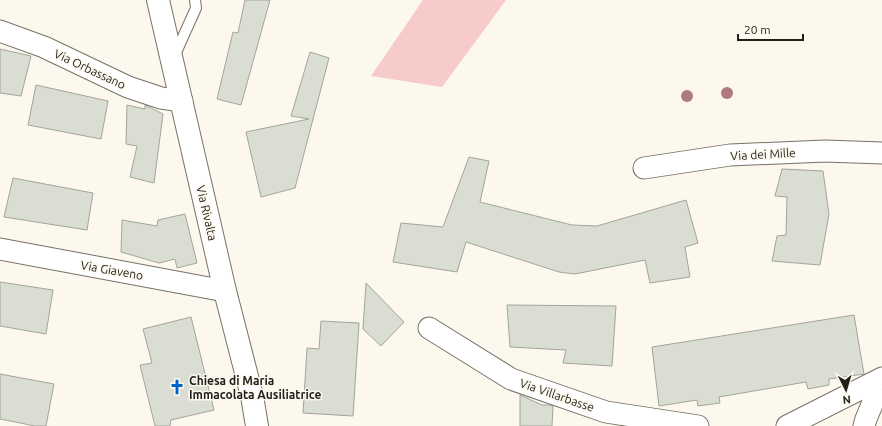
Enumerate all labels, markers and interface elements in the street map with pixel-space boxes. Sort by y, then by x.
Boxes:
scale bar [738,16,803,42]
text: 20 m [744,23,771,36]
street label: Via Orbassano [52,47,128,91]
street label: Via dei Mille [730,146,796,162]
street label: Via Rivalta [194,184,220,242]
street label: Via Giaveno [80,258,144,282]
north arrow [826,370,866,410]
place label: Chiesa di Maria Immacolata Ausiliatrice [189,374,321,401]
street label: Via Villarbasse [518,376,596,414]
church icon: Chiesa di Maria Immacolata Ausiliatrice [168,378,186,396]
text: N [842,394,851,406]

